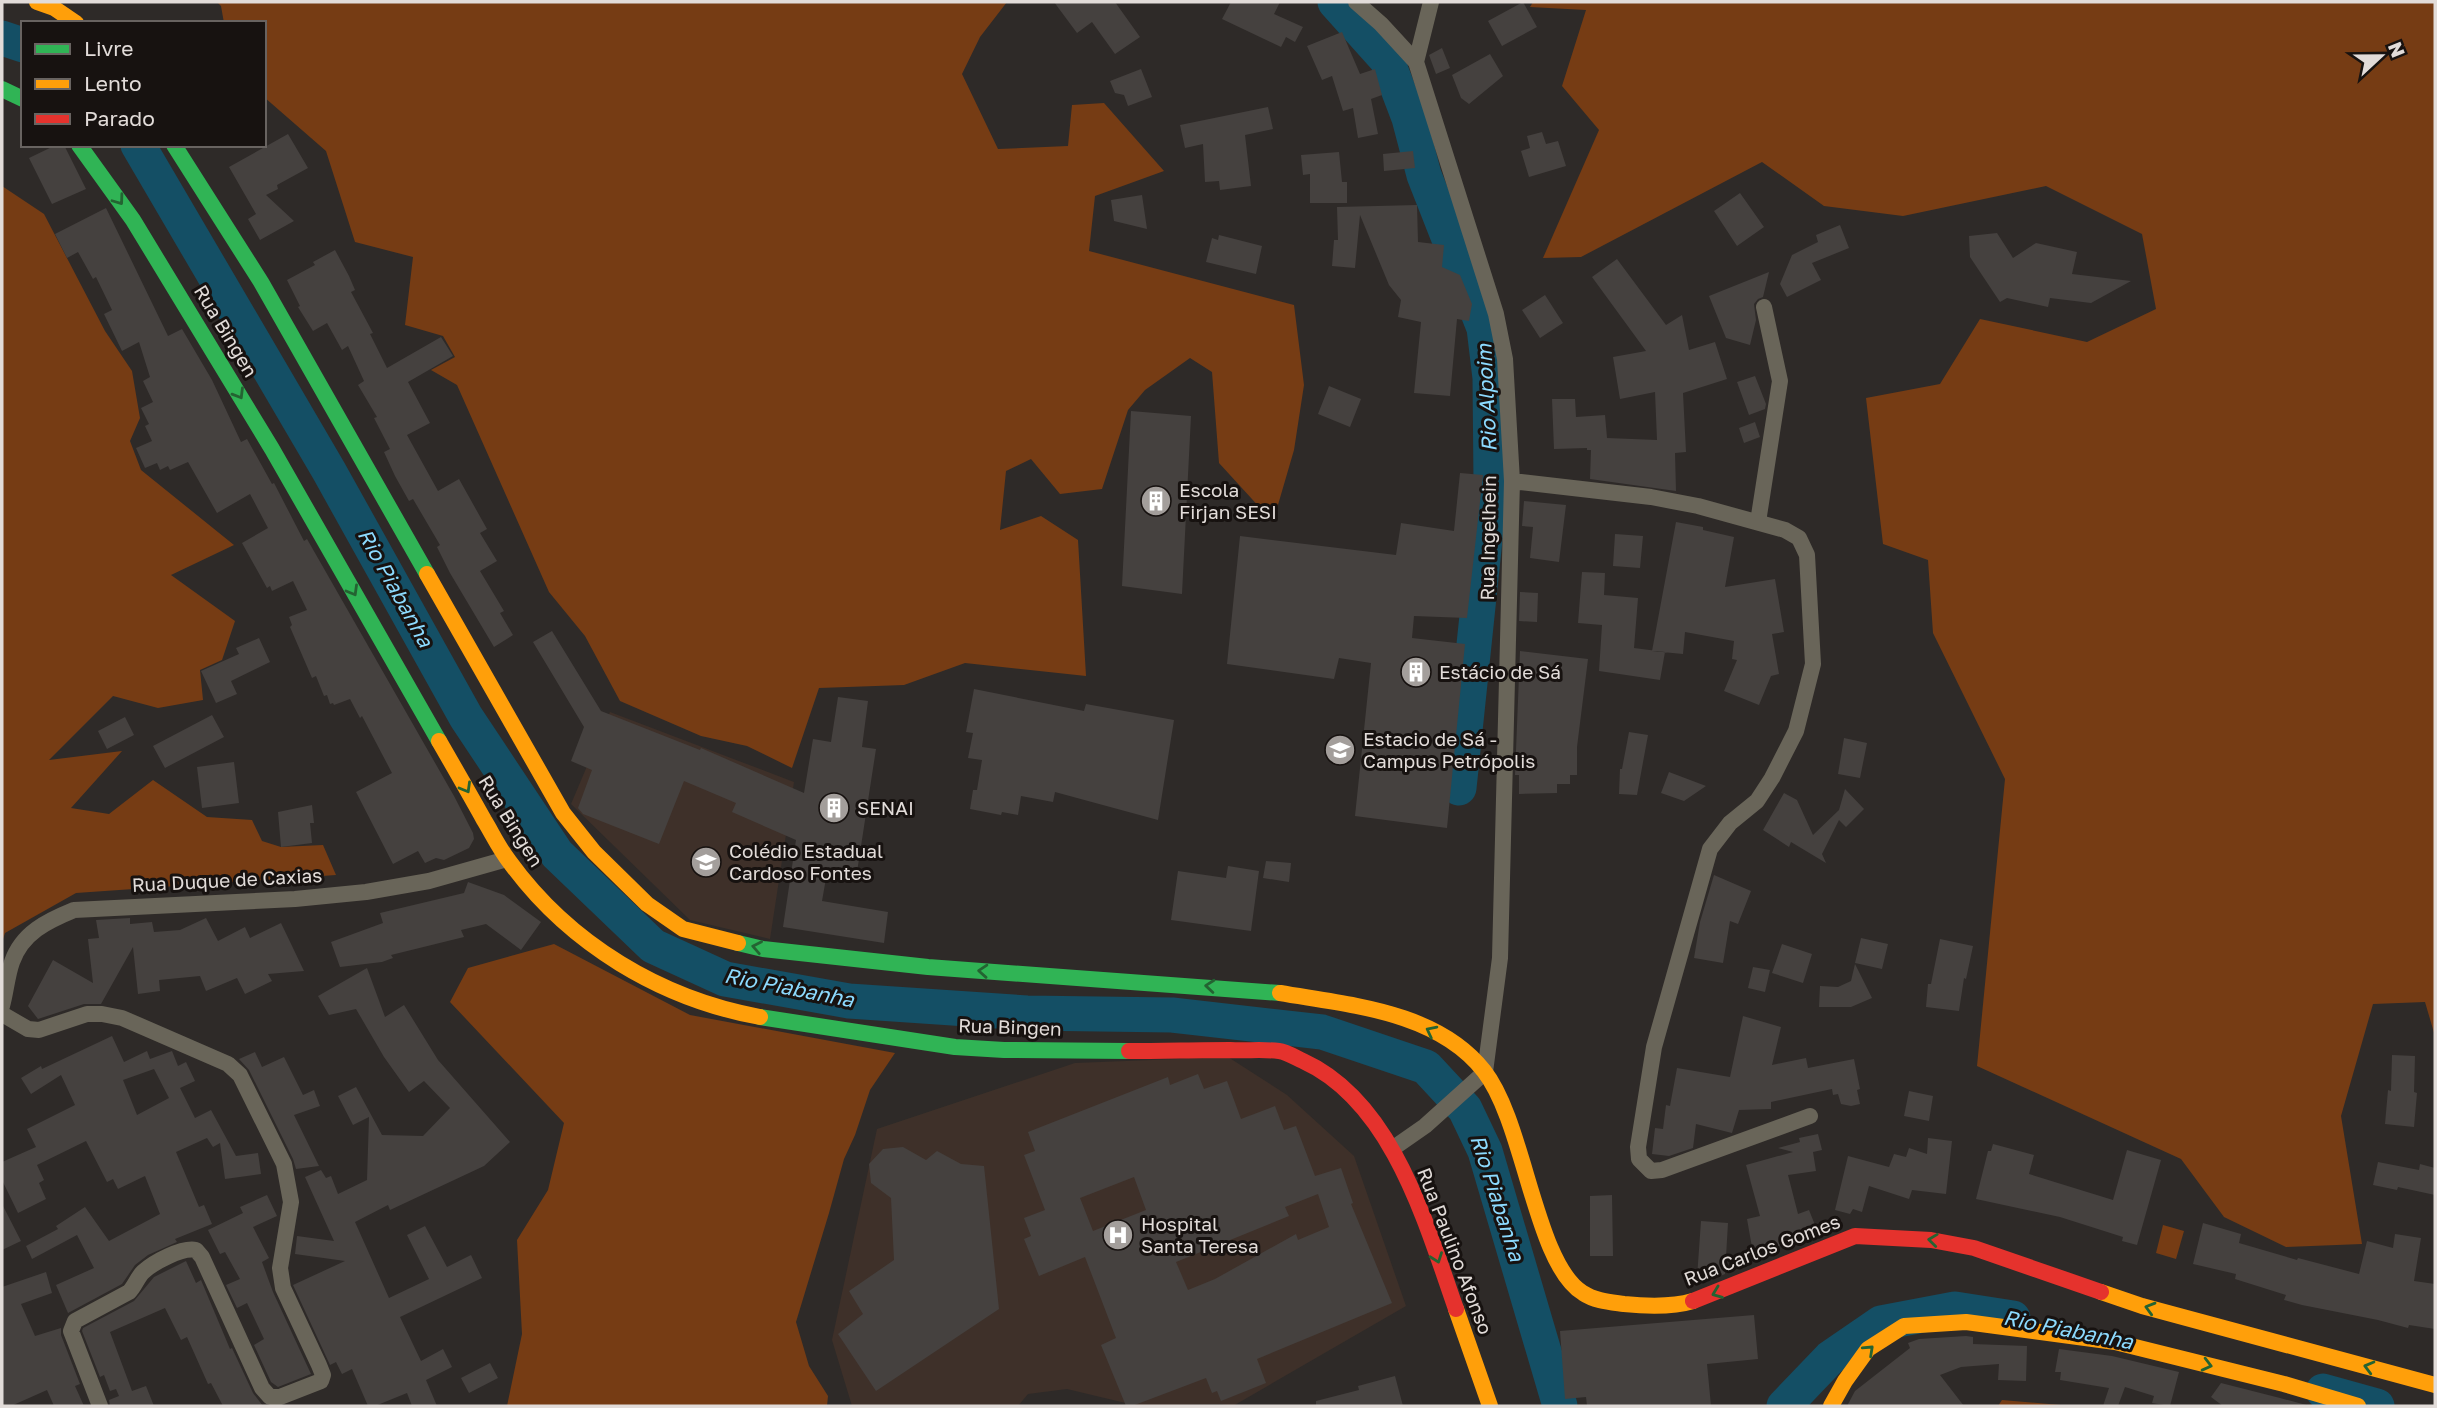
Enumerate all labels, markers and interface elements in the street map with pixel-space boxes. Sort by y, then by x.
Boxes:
legend [21,21,266,147]
north arrow [2346,21,2416,91]
text: Livre [84,35,134,61]
text: N [2384,38,2411,60]
text: Lento [84,70,142,96]
text: Parado [84,105,155,131]
one-way arrow [111,192,123,205]
street label: Rua Bingen [190,280,263,381]
water label: Rio Alpoim [1470,342,1502,453]
one-way arrow [231,386,244,399]
street label: Rua Ingelhein [1475,475,1500,601]
place label: Escola Firjan SESI [1179,478,1277,523]
building icon: Escola Firjan SESI [1139,484,1173,518]
water label: Rio Piabanha [353,524,440,652]
one-way arrow [345,583,358,596]
building icon: Estácio de Sá [1399,655,1433,689]
place label: Estácio de Sá [1439,660,1561,683]
place label: Estacio de Sá - Campus Petrópolis [1363,727,1535,772]
school or university icon: Estacio de Sá - Campus Petrópolis [1323,733,1357,767]
street label: Rua Bingen [474,771,549,871]
one-way arrow [457,781,470,794]
building icon: SENAI [817,791,851,825]
place label: SENAI [857,796,914,819]
place label: Colédio Estadual Cardoso Fontes [729,839,883,884]
school or university icon: Colédio Estadual Cardoso Fontes [689,845,723,879]
street label: Rua Duque de Caxias [131,863,323,896]
one-way arrow [751,940,762,955]
water label: Rio Piabanha [722,962,857,1013]
one-way arrow [977,964,988,979]
one-way arrow [1204,979,1215,994]
street label: Rua Bingen [958,1013,1062,1040]
one-way arrow [1426,1026,1438,1040]
water label: Rio Piabanha [1465,1131,1531,1265]
street label: Rua Paulino Afonso [1413,1164,1498,1337]
street label: Rua Carlos Gomes [1680,1209,1843,1290]
place label: Hospital Santa Teresa [1141,1212,1259,1257]
hospital icon: Hospital Santa Teresa [1101,1218,1135,1252]
one-way arrow [1927,1233,1939,1248]
one-way arrow [1429,1251,1443,1263]
one-way arrow [1712,1285,1724,1299]
one-way arrow [2144,1301,2156,1316]
water label: Rio Piabanha [2001,1304,2136,1355]
one-way arrow [1861,1346,1874,1359]
one-way arrow [2200,1357,2212,1371]
one-way arrow [2364,1361,2376,1375]

